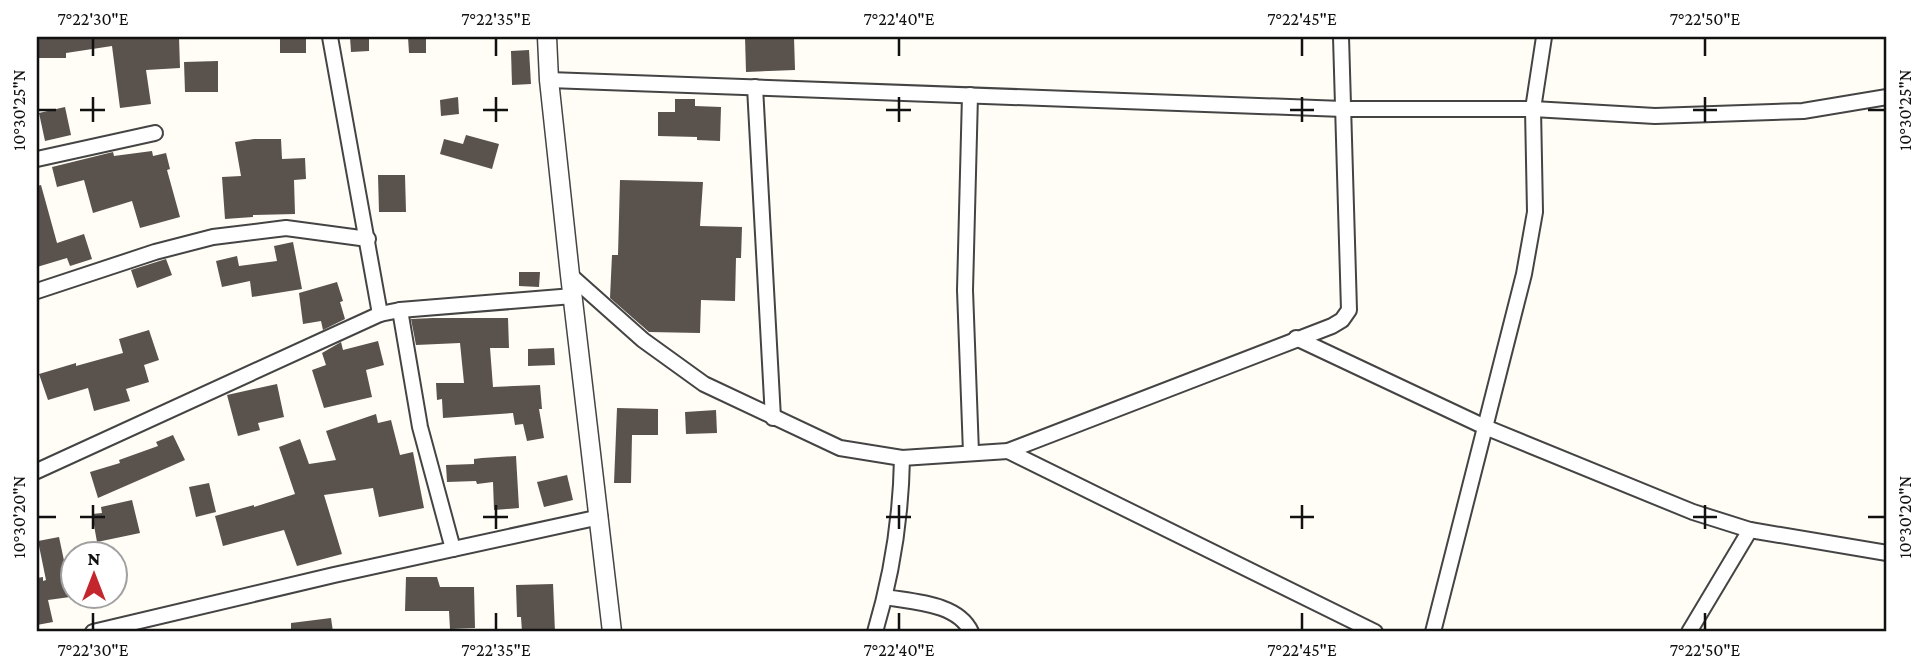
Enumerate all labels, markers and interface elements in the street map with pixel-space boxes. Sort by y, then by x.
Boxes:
text: 7°22'30"E [58,9,129,29]
text: 7°22'35"E [461,9,531,29]
text: 7°22'40"E [863,9,935,29]
text: 7°22'45"E [1267,9,1337,29]
text: 7°22'50"E [1670,9,1741,29]
text: 10°30'25"N [9,69,29,151]
text: 10°30'25"N [1895,69,1915,151]
text: 10°30'20"N [9,475,29,558]
text: 10°30'20"N [1895,475,1915,558]
north arrow [60,540,130,610]
text: N [88,548,101,569]
text: 7°22'30"E [58,640,129,660]
text: 7°22'35"E [461,640,531,660]
text: 7°22'40"E [863,640,935,660]
text: 7°22'45"E [1267,640,1337,660]
text: 7°22'50"E [1670,640,1741,660]

